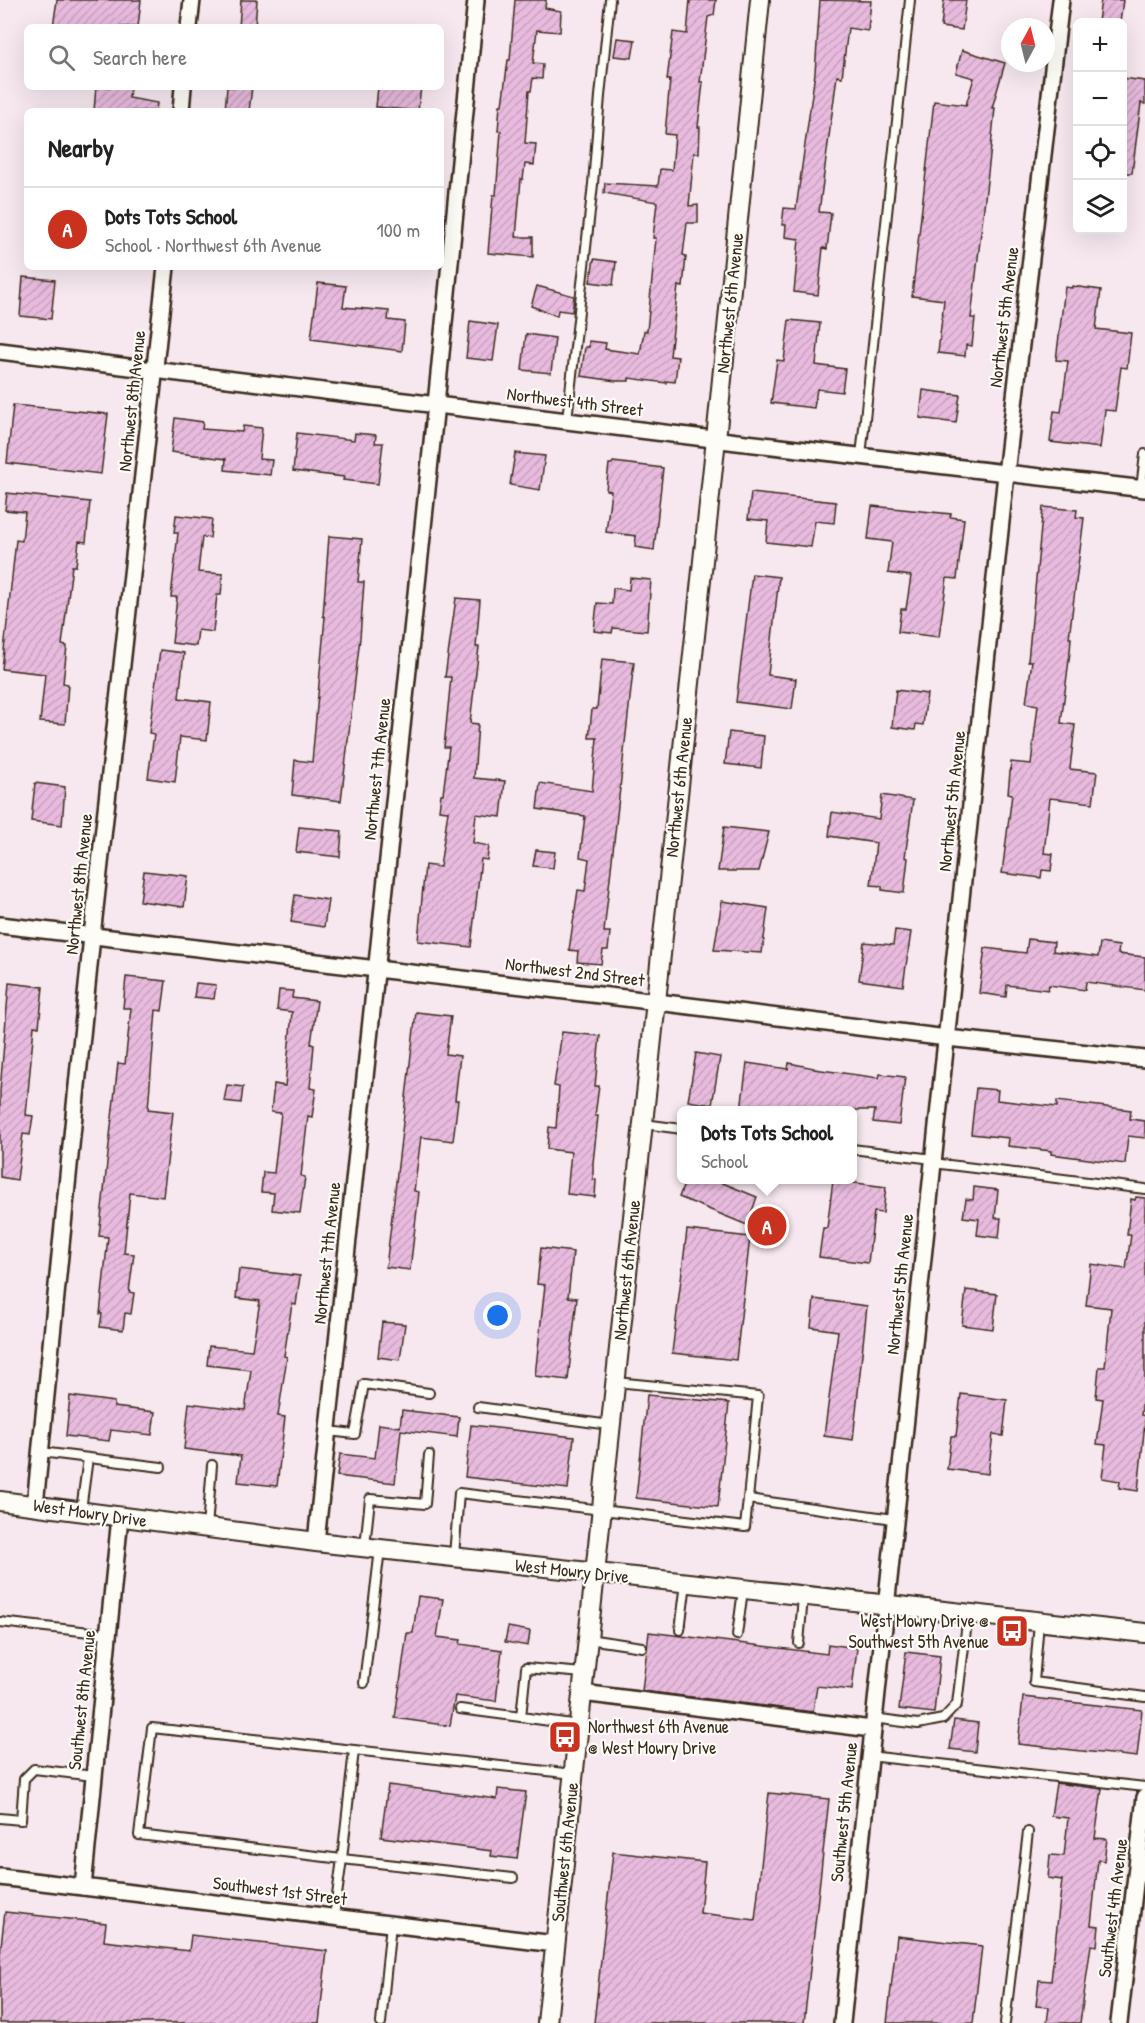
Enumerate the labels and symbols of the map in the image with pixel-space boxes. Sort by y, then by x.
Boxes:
north arrow [1001,18,1055,72]
street label: Northwest 6th Avenue [710,232,749,374]
street label: Northwest 5th Avenue [982,245,1025,389]
street label: Northwest 8th Avenue [112,329,151,473]
street label: Northwest 4th Street [506,381,645,422]
street label: Northwest 7th Avenue [357,697,396,841]
street label: Northwest 6th Avenue [659,716,698,858]
street label: Northwest 5th Avenue [932,729,971,873]
street label: Northwest 8th Avenue [59,812,98,956]
street label: Northwest 2nd Street [504,951,647,993]
street label: Northwest 7th Avenue [307,1181,346,1325]
street label: Northwest 6th Avenue [607,1199,646,1341]
pin: A [748,1204,786,1248]
street label: Northwest 5th Avenue [880,1212,919,1356]
your location [483,1301,512,1330]
street label: West Mowry Drive [32,1492,148,1533]
street label: West Mowry Drive [514,1552,630,1589]
place label: West Mowry Drive @ Southwest 5th Avenue [849,1608,989,1654]
bus stop icon: West Mowry Drive @ Southwest 5th Avenue [994,1613,1030,1649]
street label: Southwest 8th Avenue [62,1629,101,1771]
place label: Northwest 6th Avenue @ West Mowry Drive [588,1714,729,1760]
bus stop icon: Northwest 6th Avenue @ West Mowry Drive [547,1719,583,1755]
street label: Southwest 5th Avenue [824,1741,863,1883]
street label: Southwest 6th Avenue [545,1781,584,1923]
street label: Southwest 4th Avenue [1092,1837,1133,1979]
street label: Southwest 1st Street [212,1870,349,1911]

